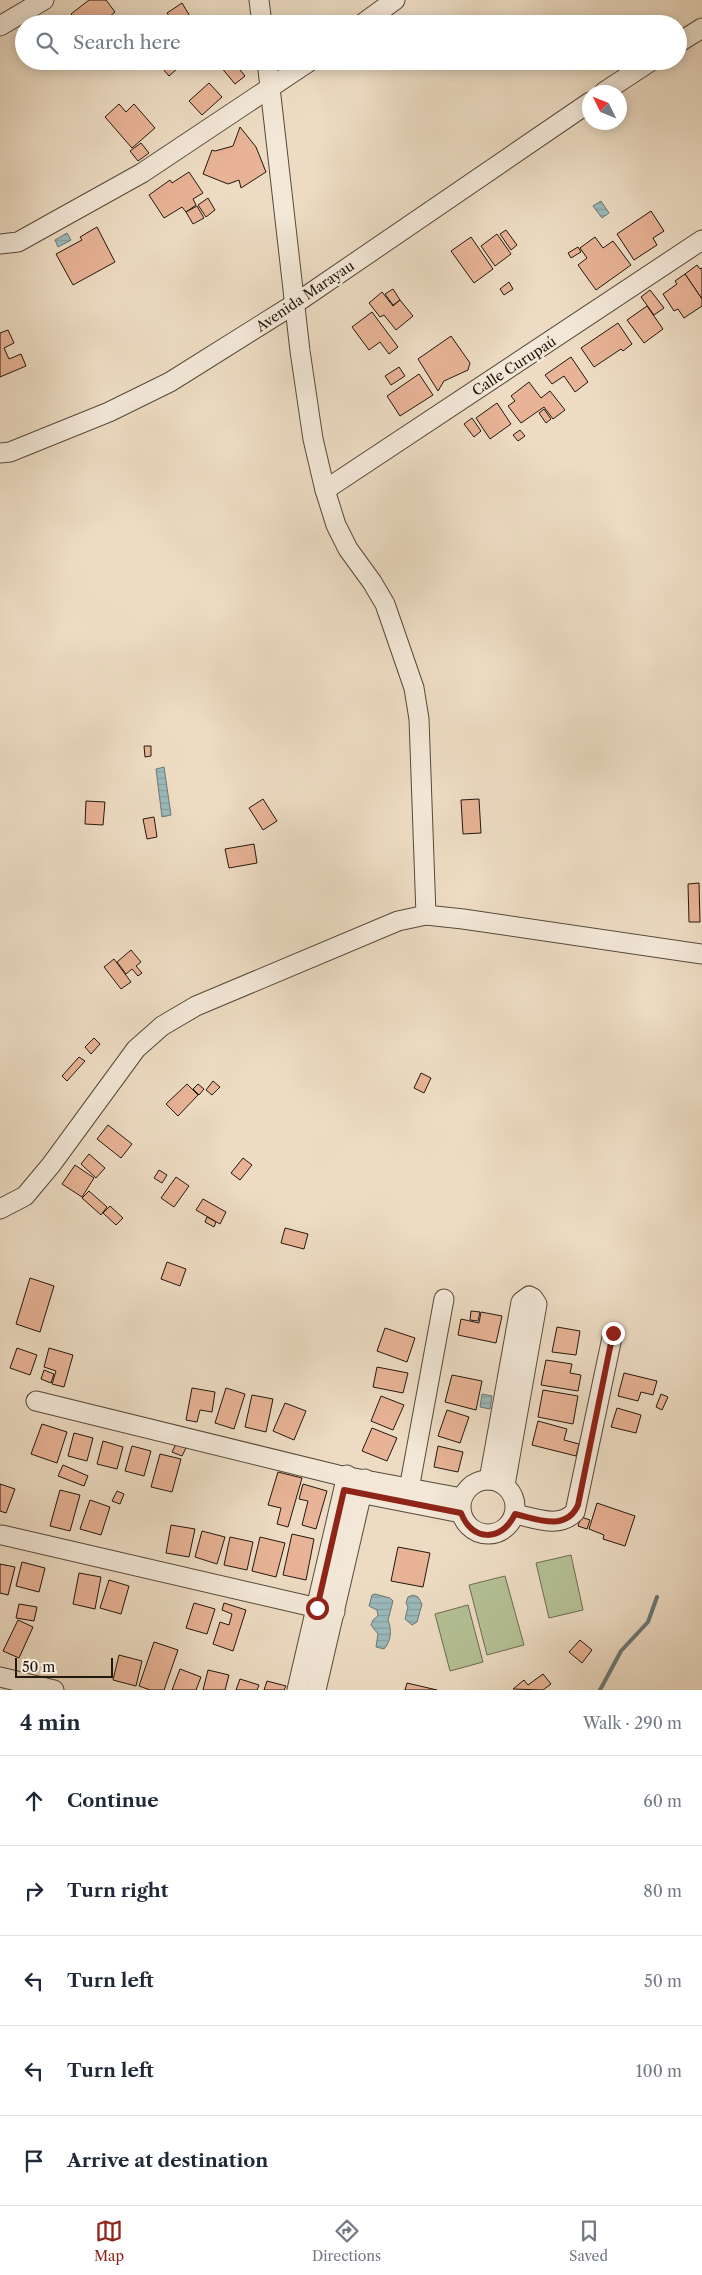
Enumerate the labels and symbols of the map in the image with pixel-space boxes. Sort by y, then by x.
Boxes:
north arrow [582,85,627,130]
street label: Avenida Marayau [252,256,358,336]
street label: Calle Curupaú [469,332,560,400]
route end [602,1322,625,1345]
route start [306,1597,329,1620]
scale bar [15,1655,112,1678]

